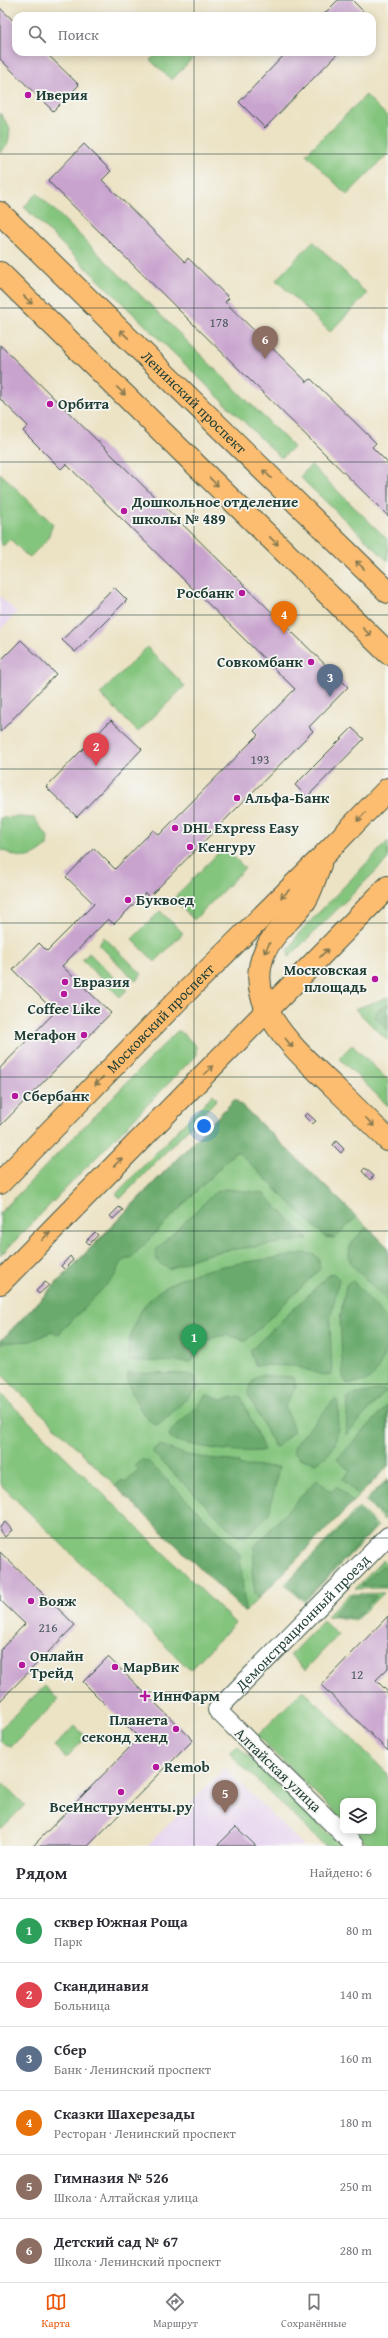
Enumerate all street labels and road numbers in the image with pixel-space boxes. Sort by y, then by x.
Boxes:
street label: Ленинский проспект [137,346,252,459]
street label: Московский проспект [102,958,219,1077]
street label: Демонстрационный проезд [230,1549,374,1696]
street label: Алтайская улица [230,1723,327,1817]

